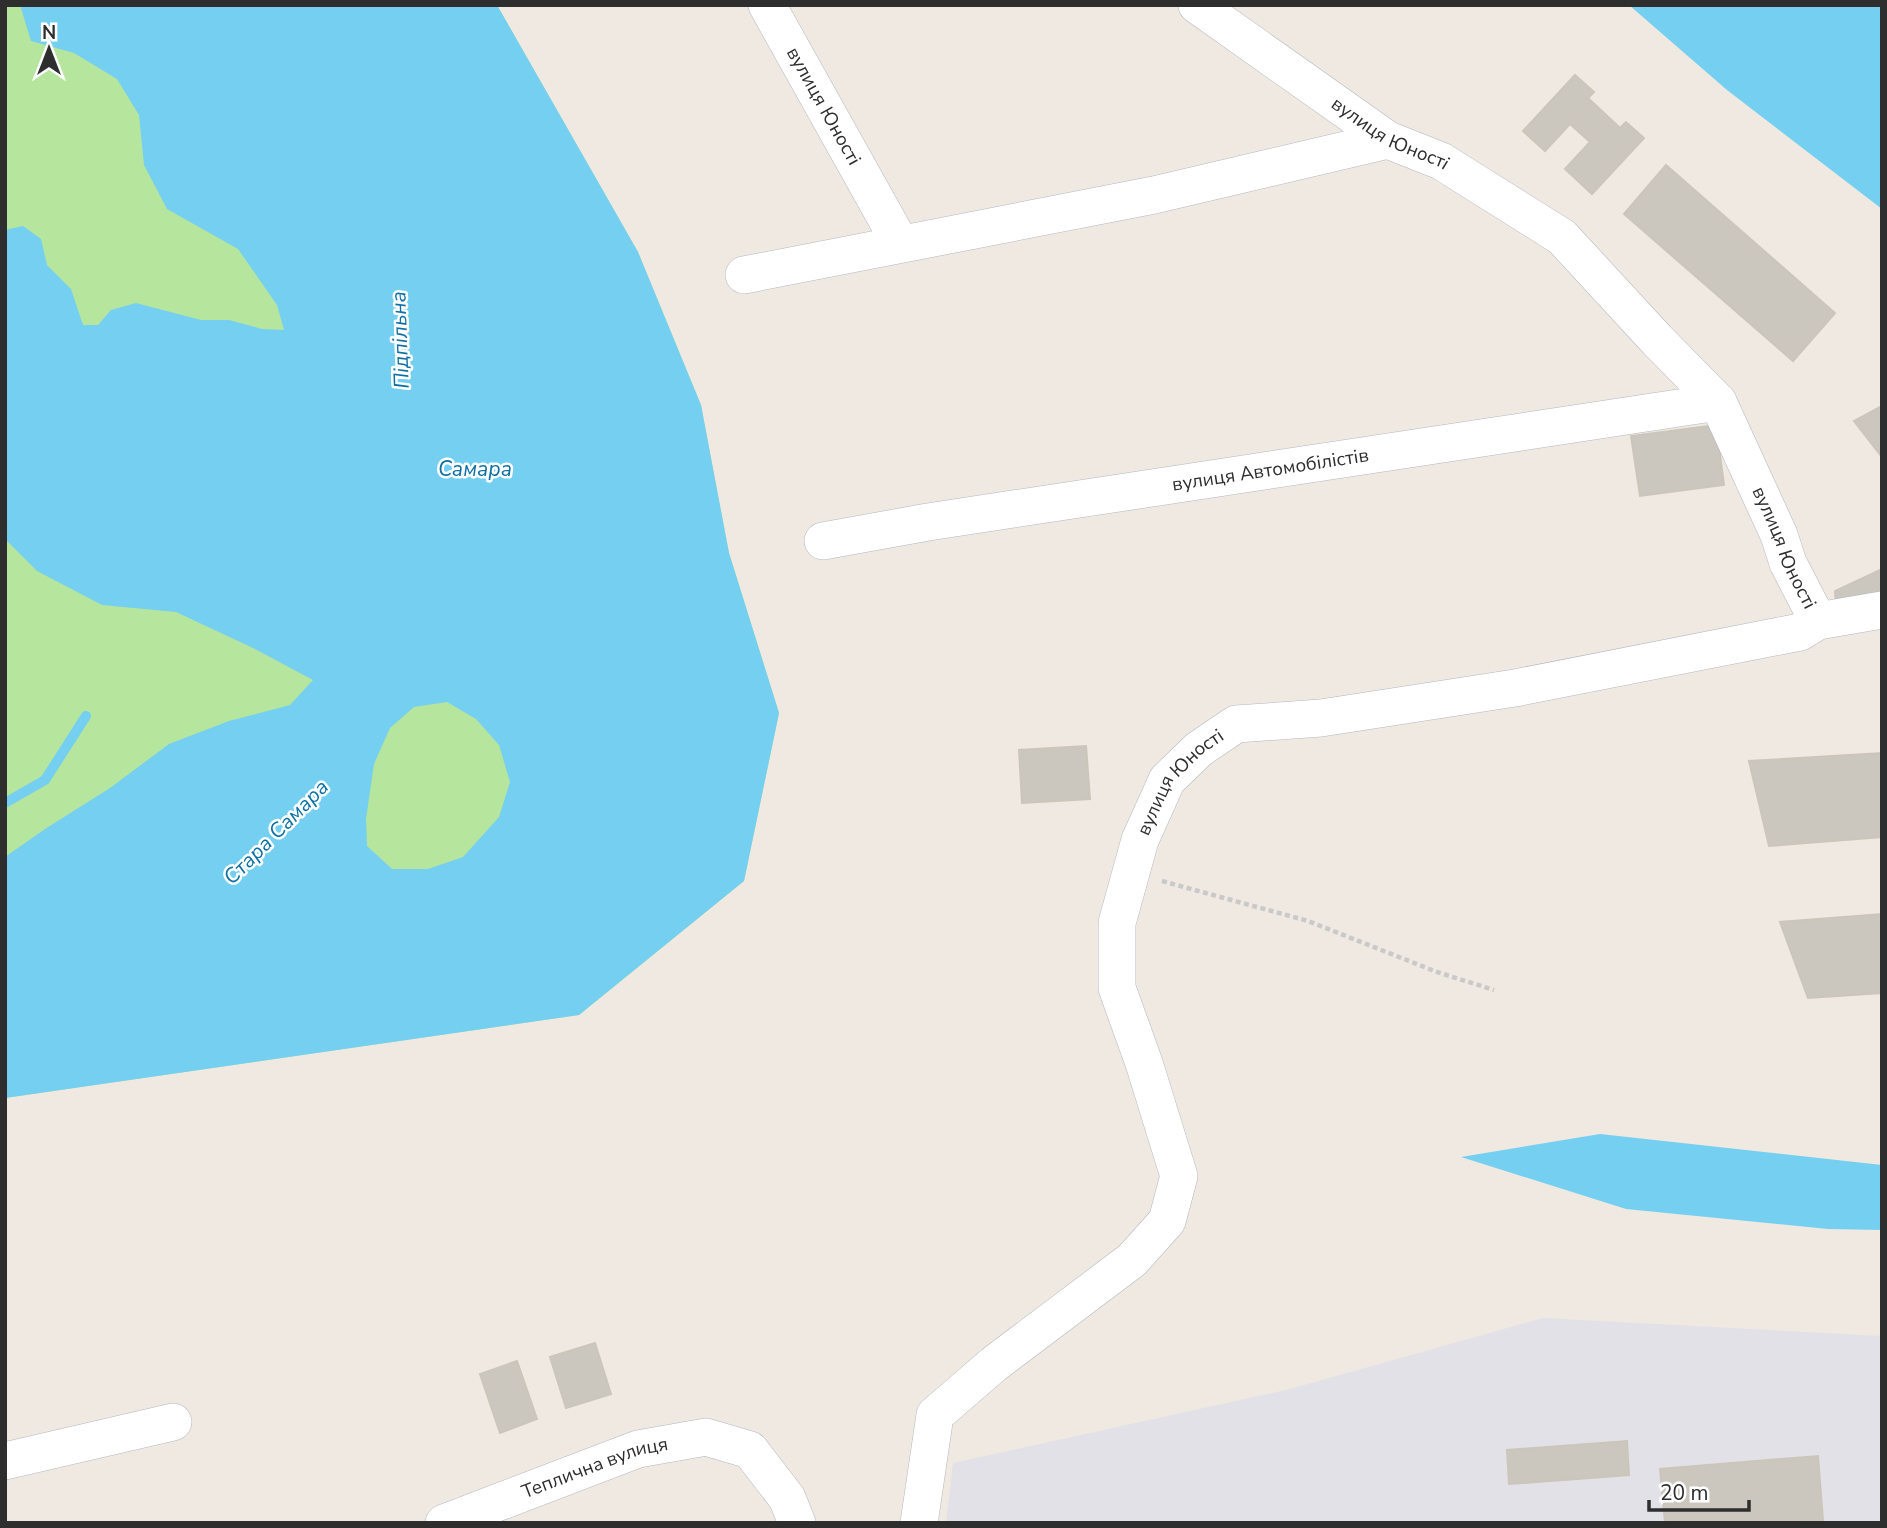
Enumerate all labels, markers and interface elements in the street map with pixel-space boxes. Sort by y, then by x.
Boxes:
north arrow [14,14,84,84]
text: N [42,20,56,46]
street label: вулиця Юності [780,43,867,170]
street label: вулиця Юності [1326,91,1455,176]
water label: Підпільна [384,291,416,389]
street label: вулиця Автомобілістів [1170,442,1370,498]
water label: Самара [438,455,512,483]
street label: вулиця Юності [1746,482,1823,614]
street label: вулиця Юності [1131,723,1229,840]
water label: Стара Самара [217,773,335,891]
street label: Теплична вулиця [518,1431,670,1505]
scale bar [1649,1468,1749,1512]
text: 20 m [1660,1479,1709,1507]

